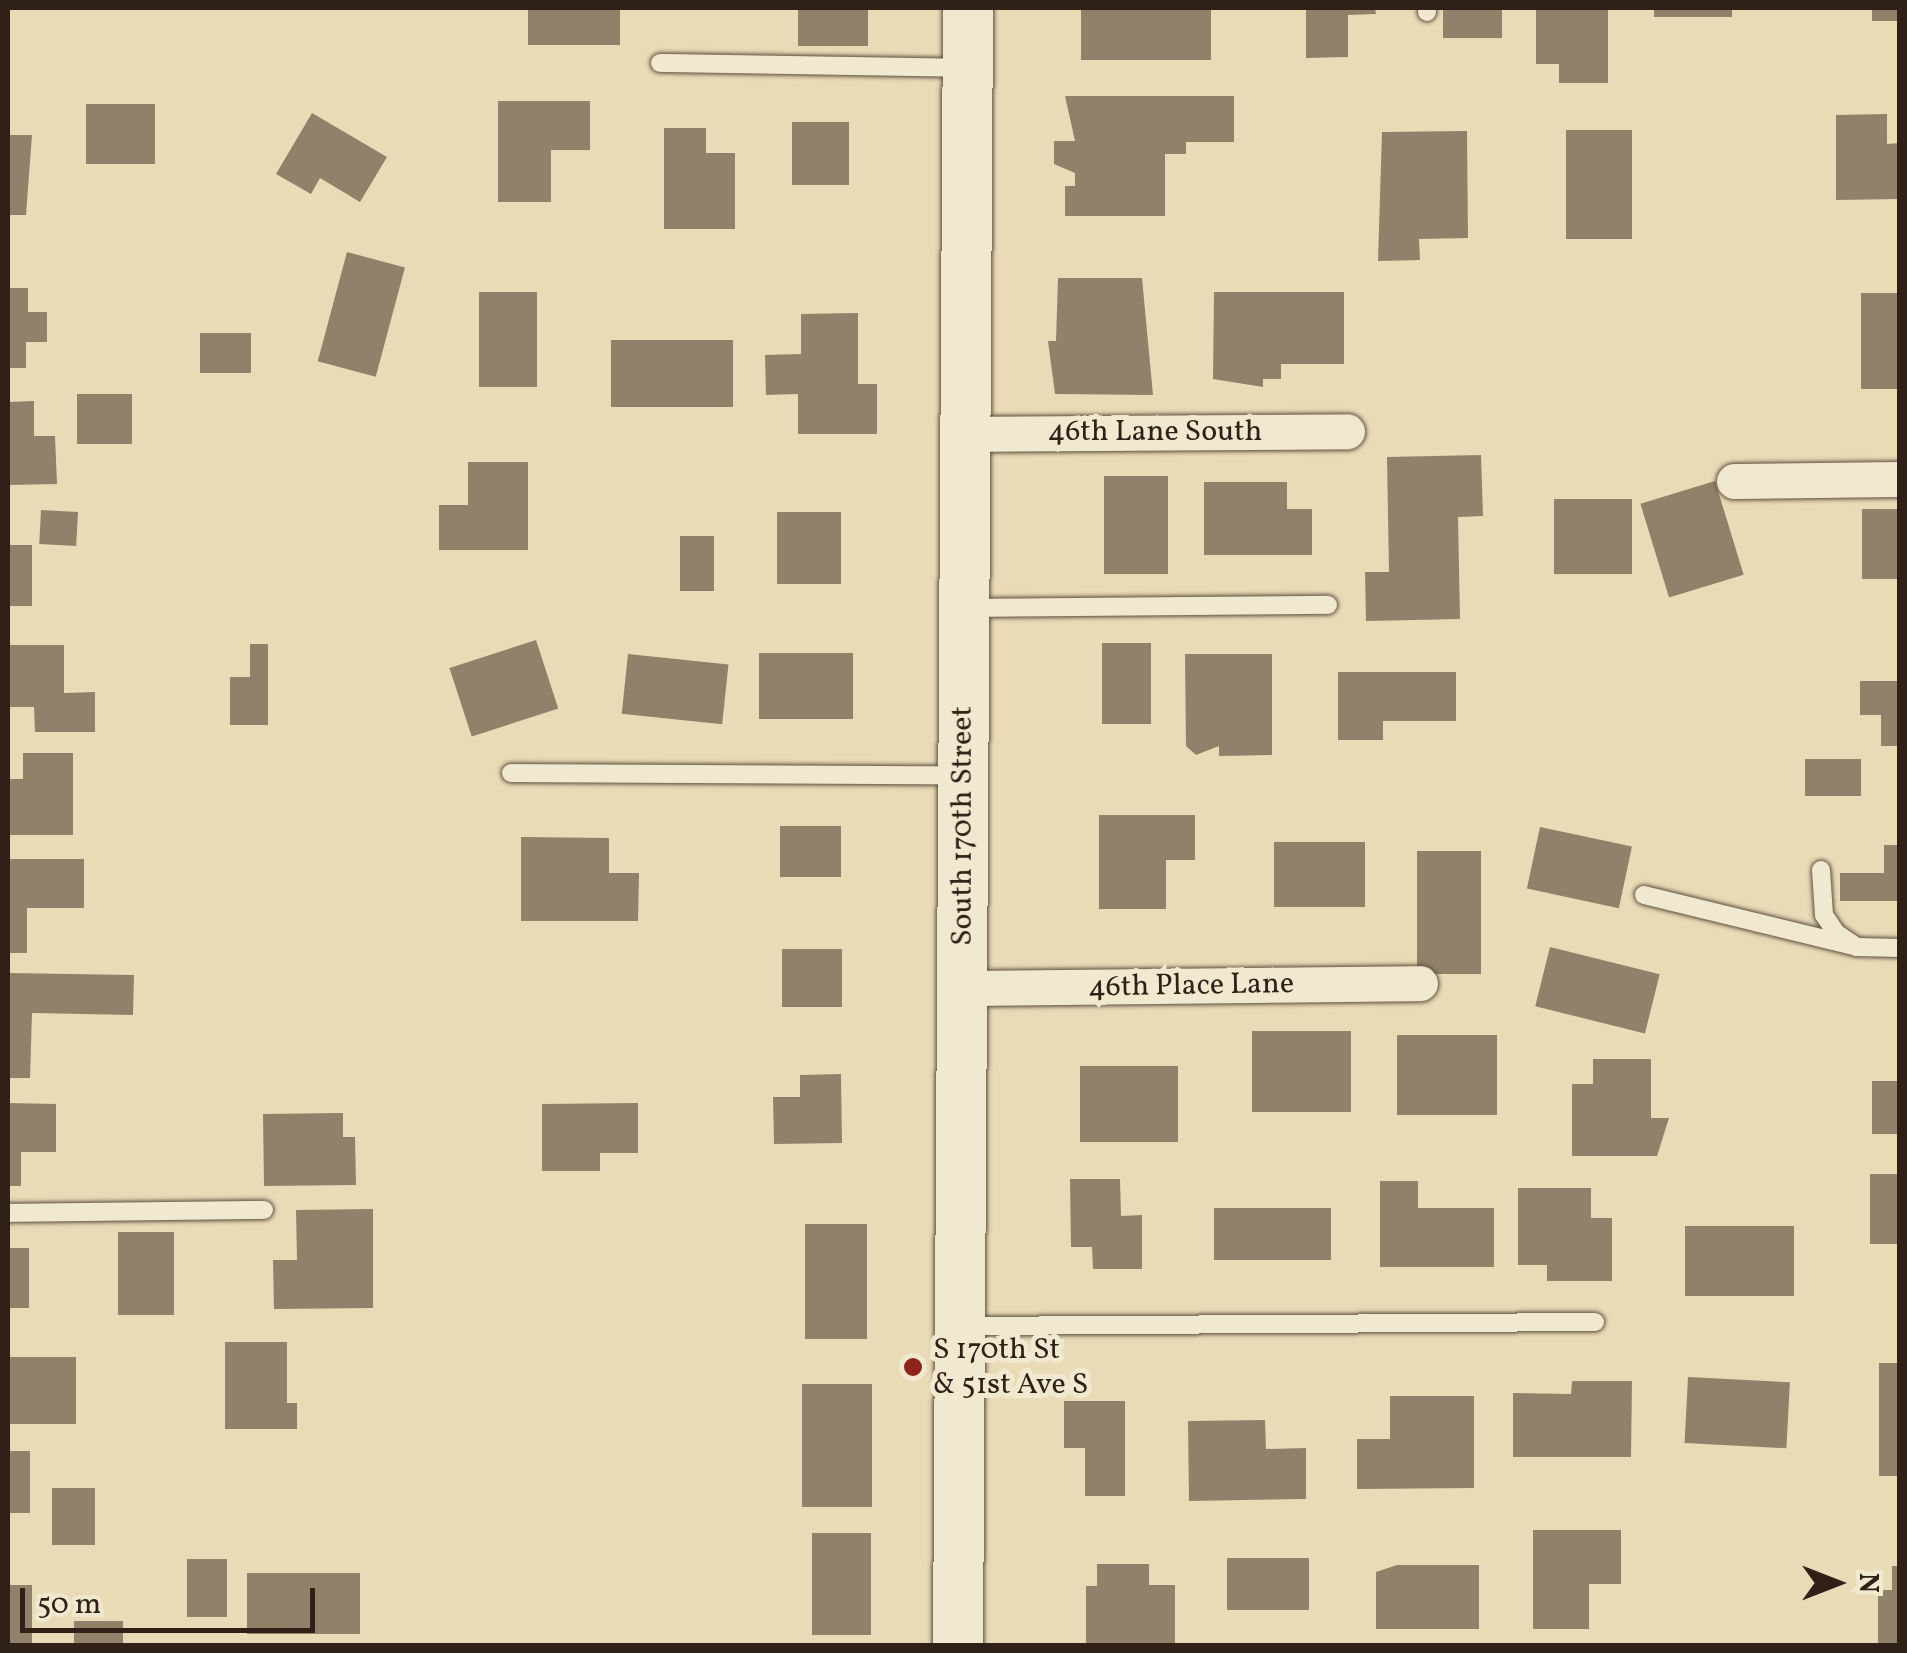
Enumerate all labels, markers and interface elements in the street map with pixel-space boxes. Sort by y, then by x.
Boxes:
street label: 46th Lane South [1048,414,1262,450]
street label: South 170th Street [945,706,981,946]
street label: 46th Place Lane [1088,966,1294,1006]
place label: S 170th St & 51st Ave S [933,1332,1088,1402]
marker: S 170th St & 51st Ave S [902,1356,924,1378]
north arrow [1787,1533,1887,1633]
scale bar [25,1568,320,1630]
text: N [1848,1573,1887,1593]
text: 50 m [37,1584,101,1626]

